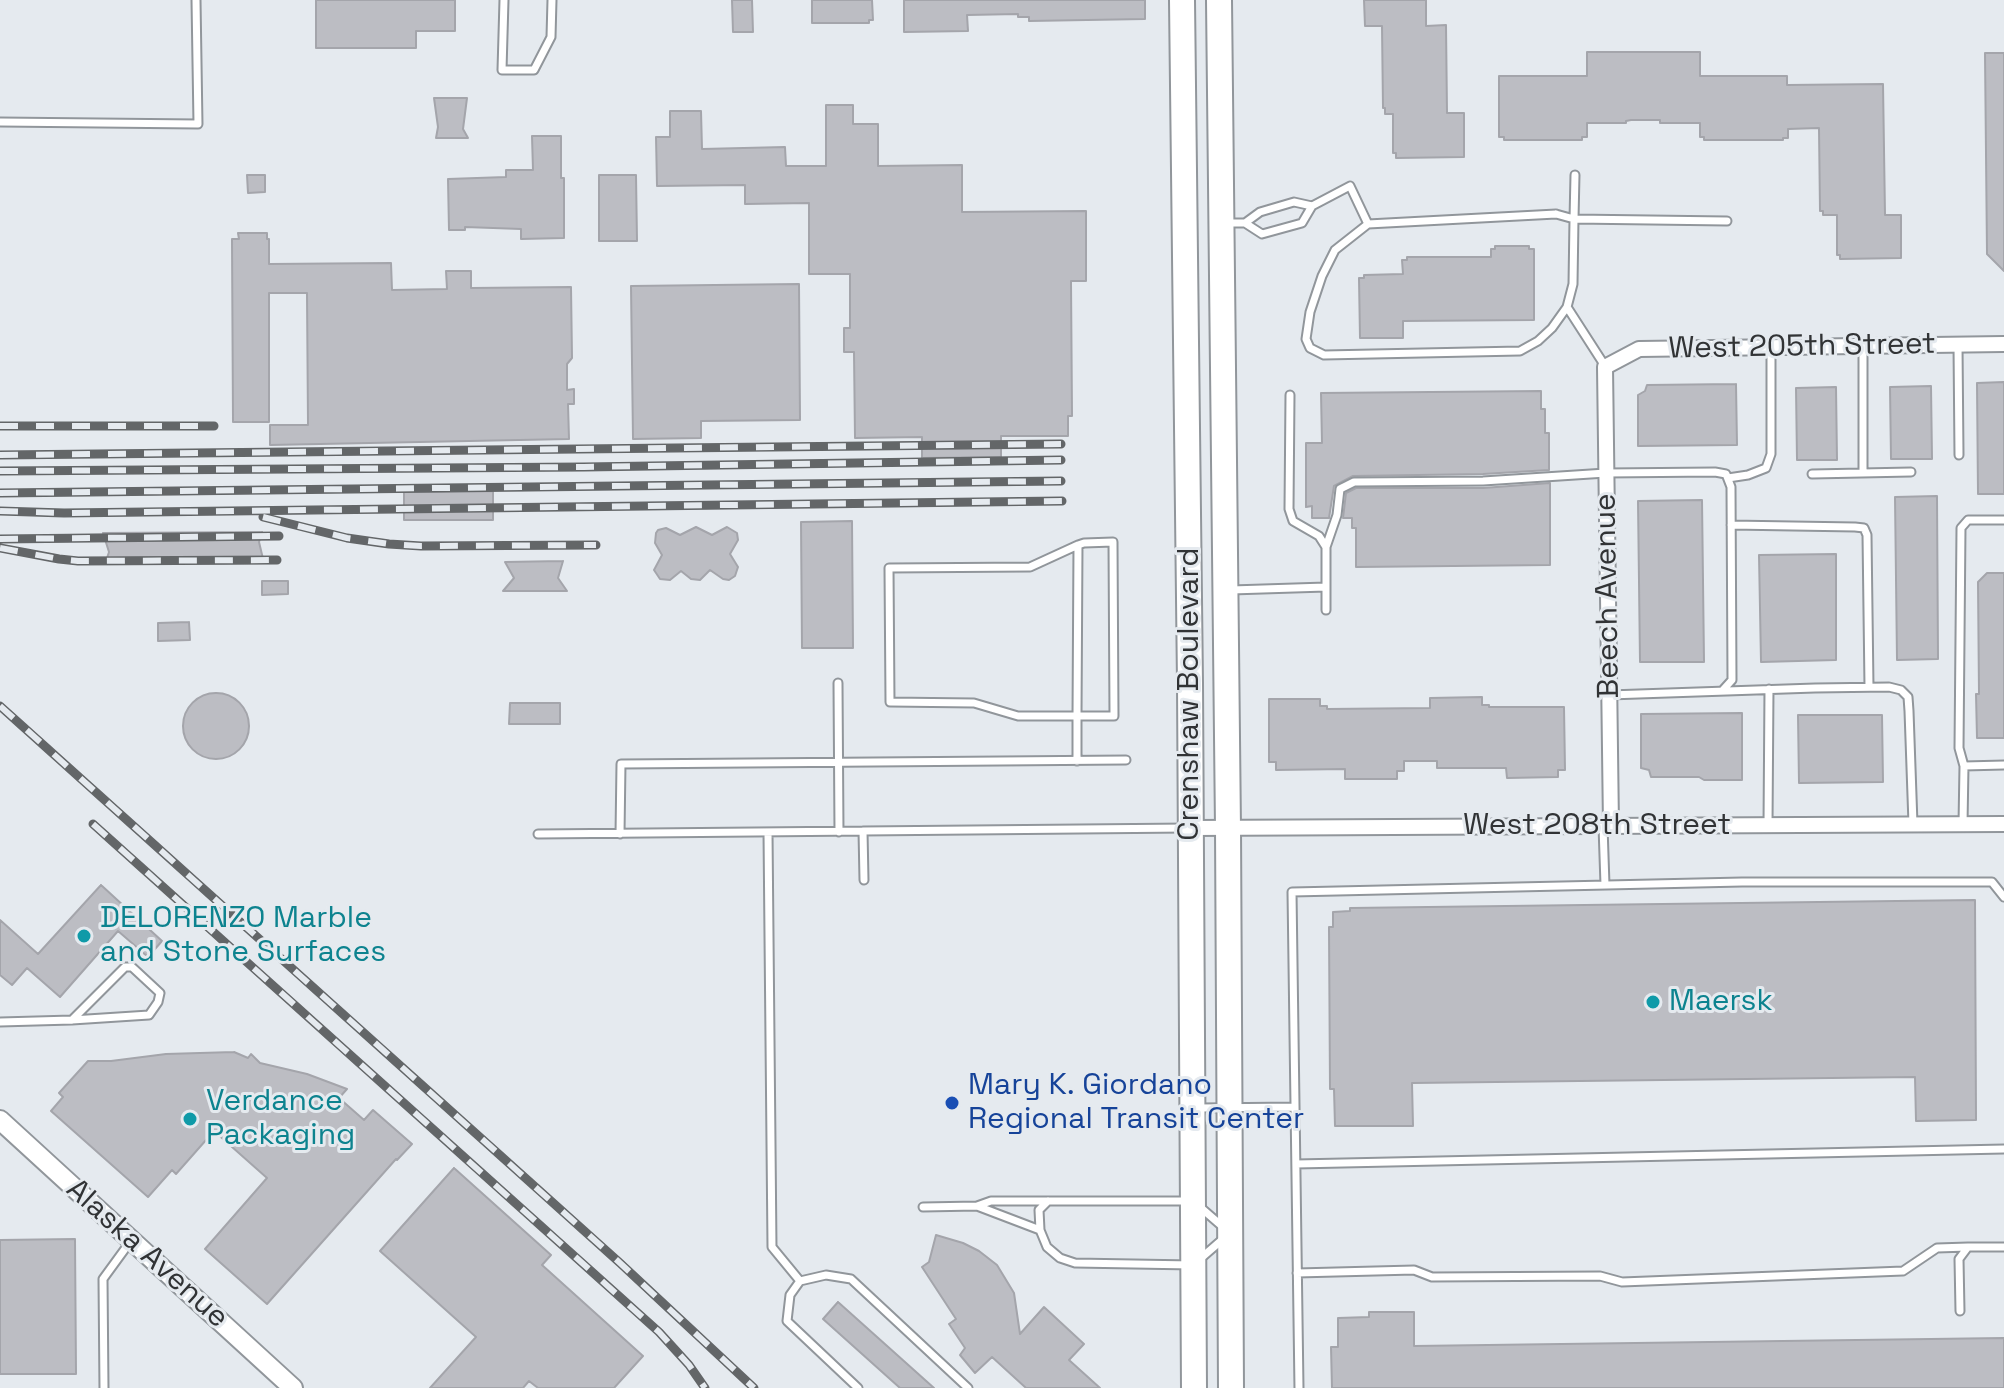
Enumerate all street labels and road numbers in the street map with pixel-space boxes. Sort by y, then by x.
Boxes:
street label: West 205th Street [1668,327,1936,367]
street label: Beech Avenue [1588,493,1628,699]
street label: Crenshaw Boulevard [1172,547,1208,841]
street label: West 208th Street [1463,808,1731,844]
street label: Alaska Avenue [58,1172,236,1336]

